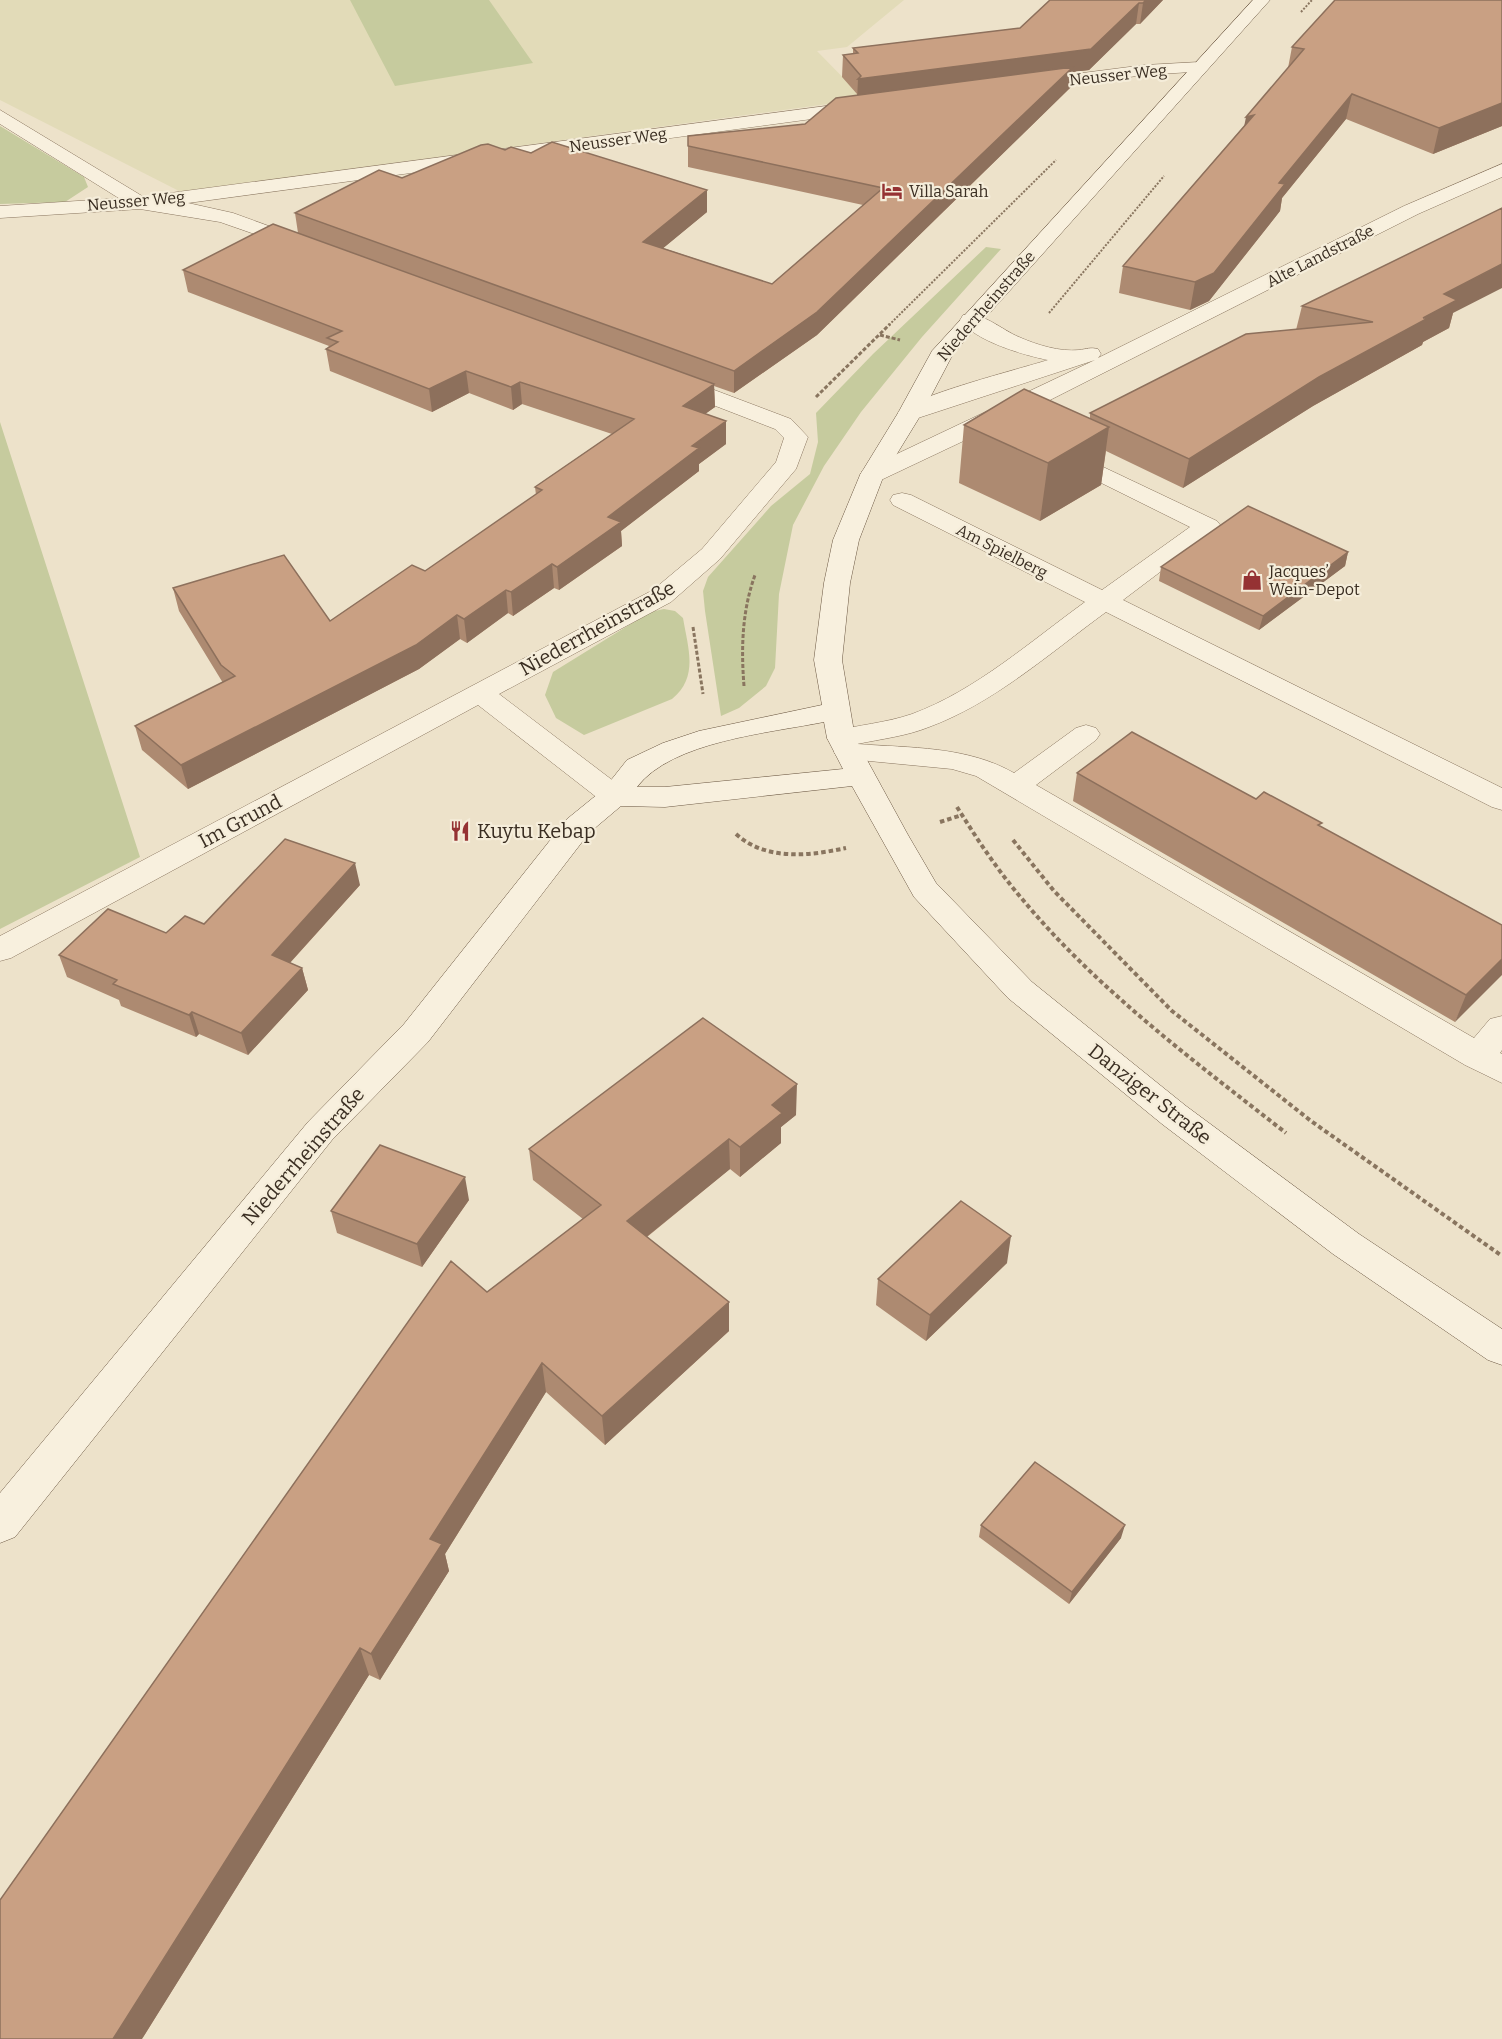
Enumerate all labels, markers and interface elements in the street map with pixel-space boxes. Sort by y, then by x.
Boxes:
street label: Neusser Weg [1068,60,1168,90]
street label: Neusser Weg [568,124,668,156]
hotel icon: Villa Sarah [880,179,904,203]
place label: Villa Sarah [909,182,988,201]
street label: Neusser Weg [86,187,186,215]
street label: Alte Landstraße [1263,221,1377,291]
street label: Niederrheinstraße [933,247,1039,365]
street label: Am Spielberg [953,520,1051,582]
place label: Jacques’ Wein-Depot [1268,562,1360,599]
shop icon: Jacques’ Wein-Depot [1240,568,1264,592]
street label: Niederrheinstraße [515,575,679,681]
street label: Im Grund [194,789,286,853]
restaurant icon: Kuytu Kebap [448,819,472,843]
place label: Kuytu Kebap [477,819,596,843]
street label: Danziger Straße [1084,1038,1216,1150]
street label: Niederrheinstraße [237,1082,369,1230]

